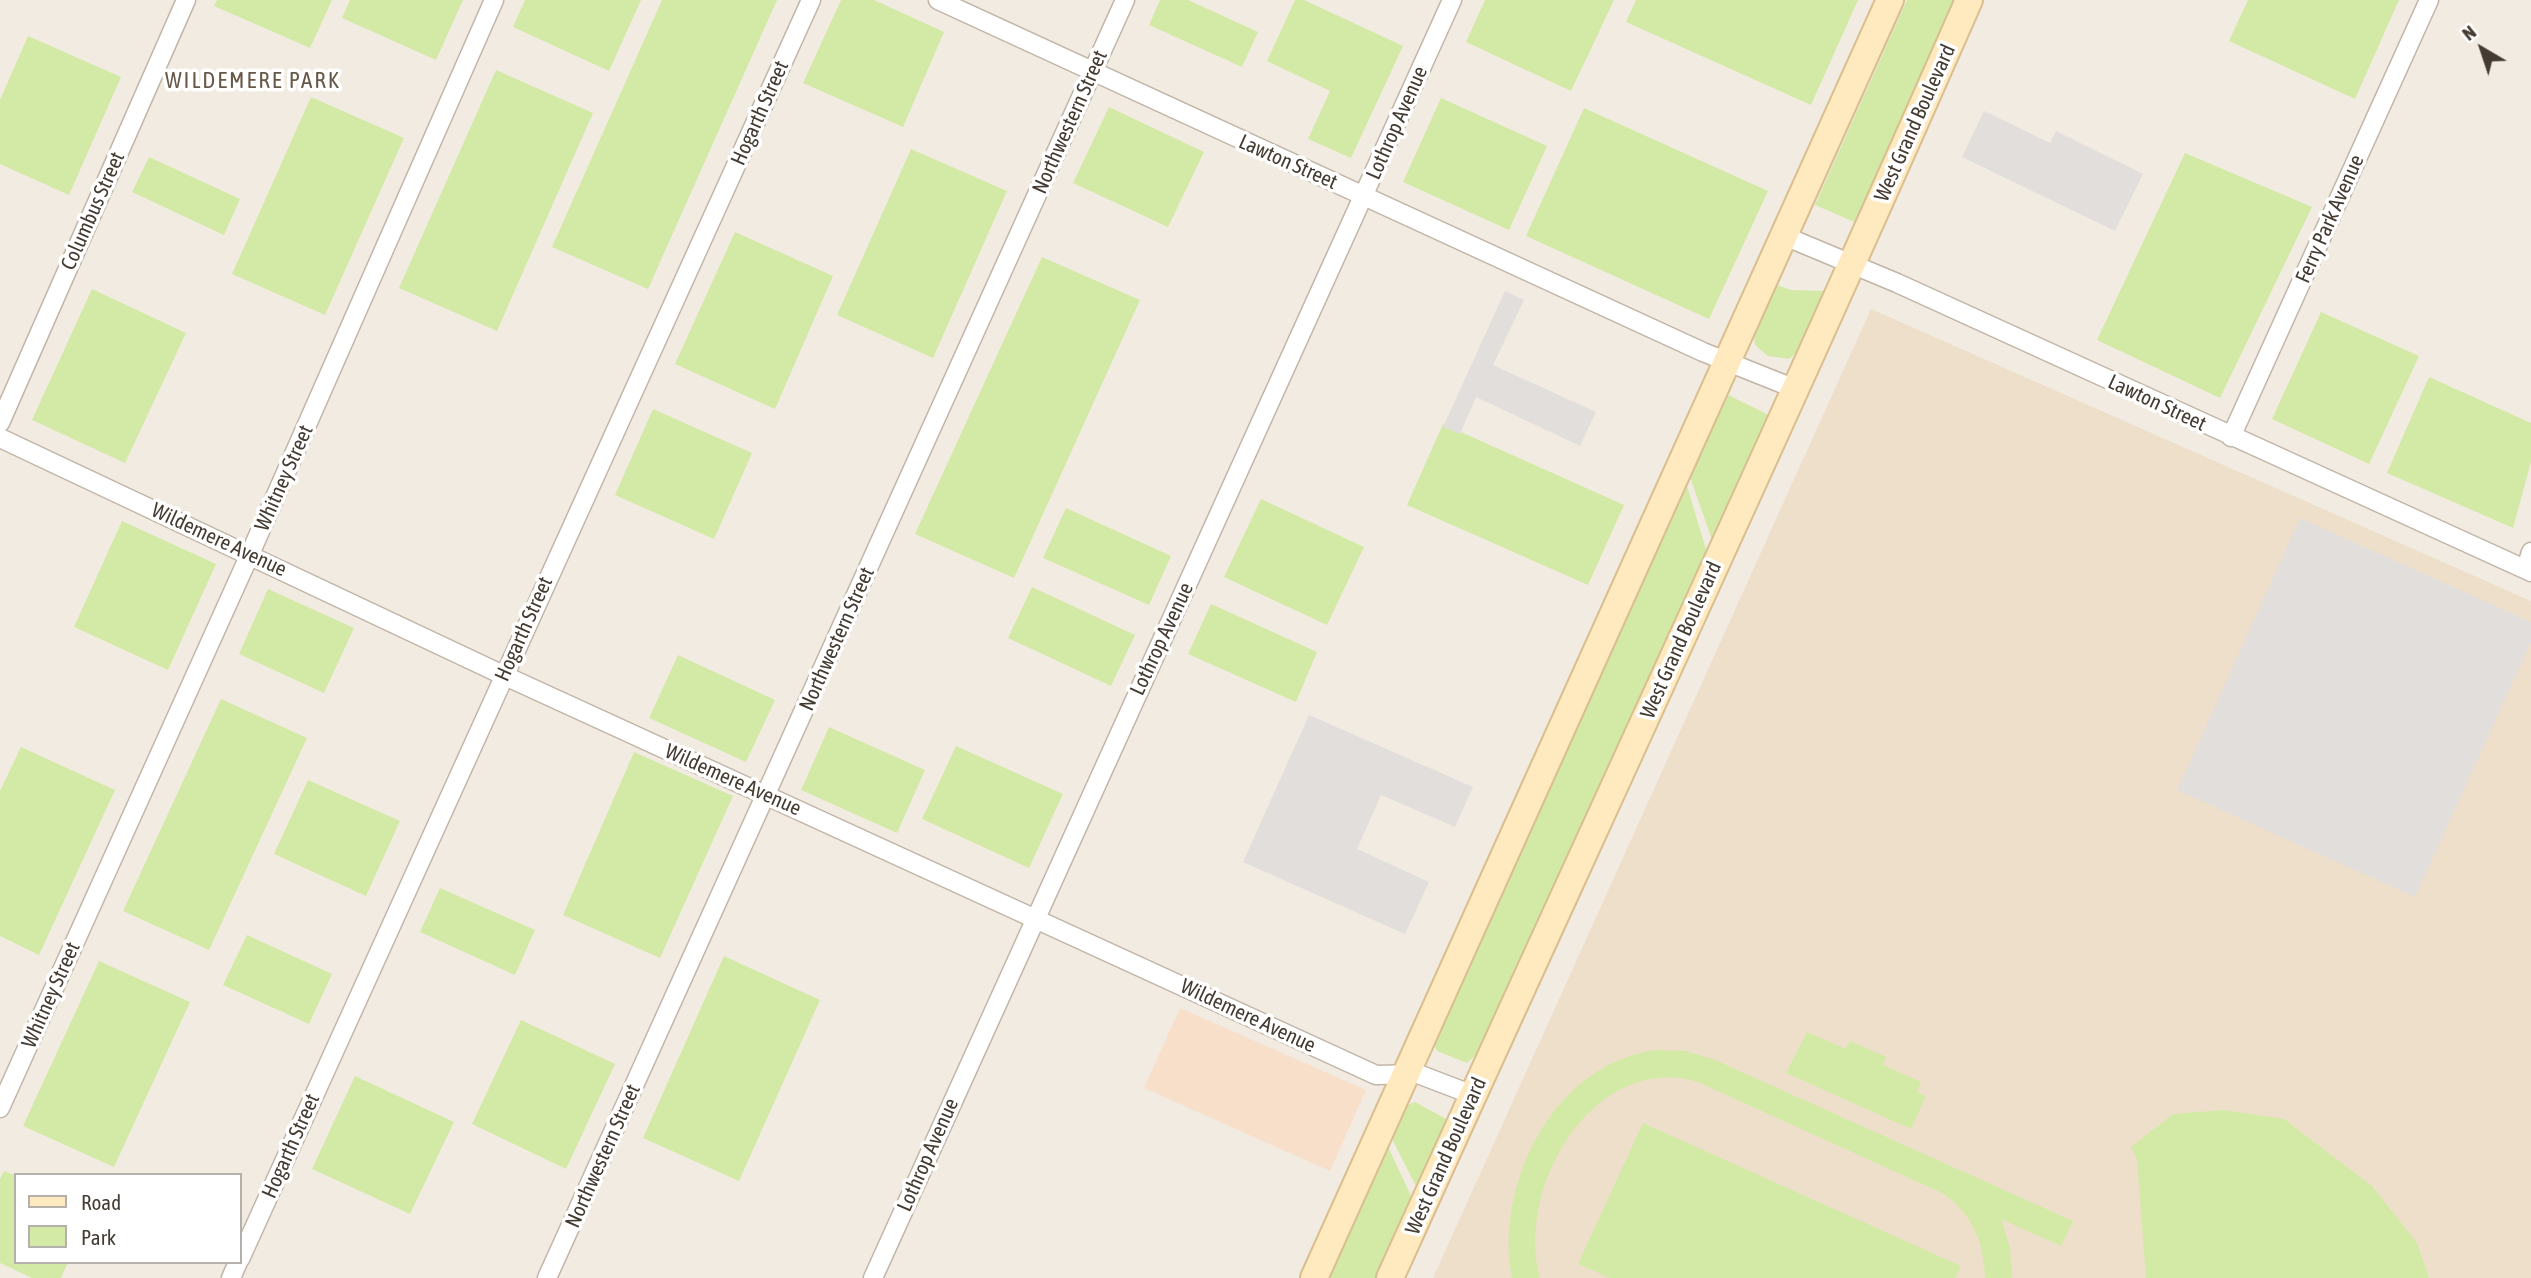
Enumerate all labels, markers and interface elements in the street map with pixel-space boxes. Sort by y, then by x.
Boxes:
north arrow [2447,14,2517,84]
text: N [2458,21,2480,45]
street label: West Grand Boulevard [1869,41,1961,205]
street label: Northwestern Street [1027,46,1113,198]
street label: Hogarth Street [726,57,794,169]
street label: Lothrop Avenue [1361,62,1433,184]
district label: WILDEMERE PARK [167,67,339,95]
street label: Lawton Street [1235,129,1341,195]
street label: Columbus Street [56,148,130,274]
street label: Ferry Park Avenue [2291,151,2369,287]
street label: Lawton Street [2104,369,2210,437]
street label: Whitney Street [249,421,319,535]
street label: Wildemere Avenue [147,498,291,582]
street label: West Grand Boulevard [1635,558,1727,722]
street label: Northwestern Street [794,563,880,715]
street label: Hogarth Street [490,573,558,685]
street label: Lothrop Avenue [1125,579,1199,699]
street label: Wildemere Avenue [661,739,805,821]
street label: Whitney Street [16,938,86,1052]
street label: Wildemere Avenue [1176,974,1320,1058]
street label: West Grand Boulevard [1400,1074,1492,1238]
street label: Northwestern Street [560,1080,646,1232]
street label: Hogarth Street [257,1090,325,1202]
street label: Lothrop Avenue [892,1094,964,1216]
legend [14,1173,242,1264]
text: Road [81,1190,121,1214]
text: Park [81,1225,116,1249]

